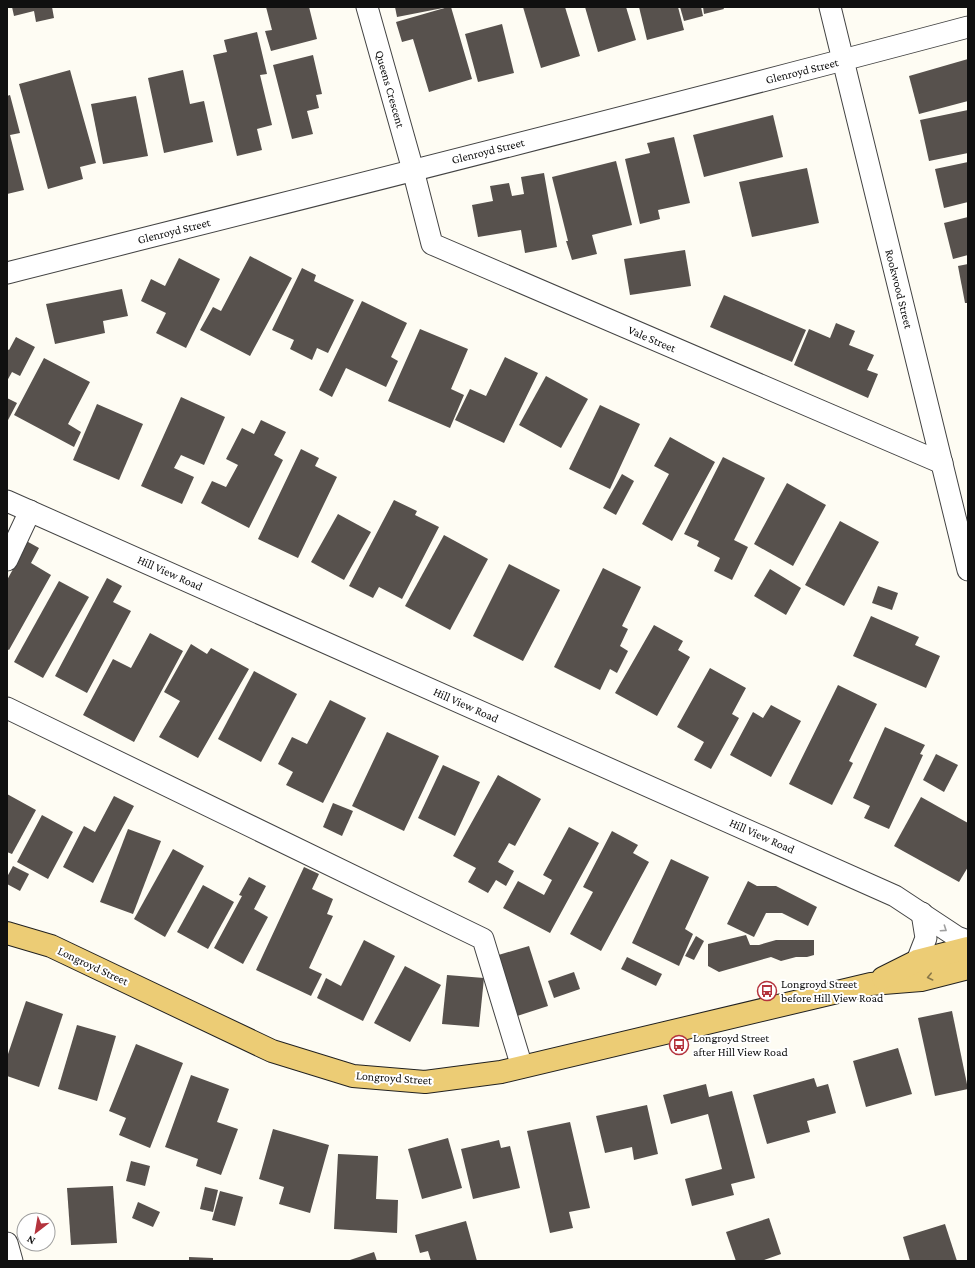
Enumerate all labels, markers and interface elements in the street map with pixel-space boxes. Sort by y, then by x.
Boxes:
street label: Queens Crescent [372,49,408,130]
street label: Glenroyd Street [764,55,841,87]
street label: Glenroyd Street [450,135,527,167]
street label: Glenroyd Street [136,215,213,247]
street label: Rookwood Street [882,248,916,331]
street label: Vale Street [626,323,679,356]
street label: Hill View Road [135,552,205,594]
street label: Hill View Road [431,684,501,726]
street label: Hill View Road [727,815,797,857]
one-way arrow [940,924,947,931]
street label: Longroyd Street [55,944,131,989]
one-way arrow [927,973,933,981]
place label: Longroyd Street before Hill View Road [781,977,884,1005]
bus stop icon: Longroyd Street before Hill View Road [756,980,778,1002]
place label: Longroyd Street after Hill View Road [693,1031,788,1059]
bus stop icon: Longroyd Street after Hill View Road [668,1034,690,1056]
street label: Longroyd Street [355,1068,434,1088]
north arrow [16,1212,56,1252]
text: N [24,1233,37,1248]

